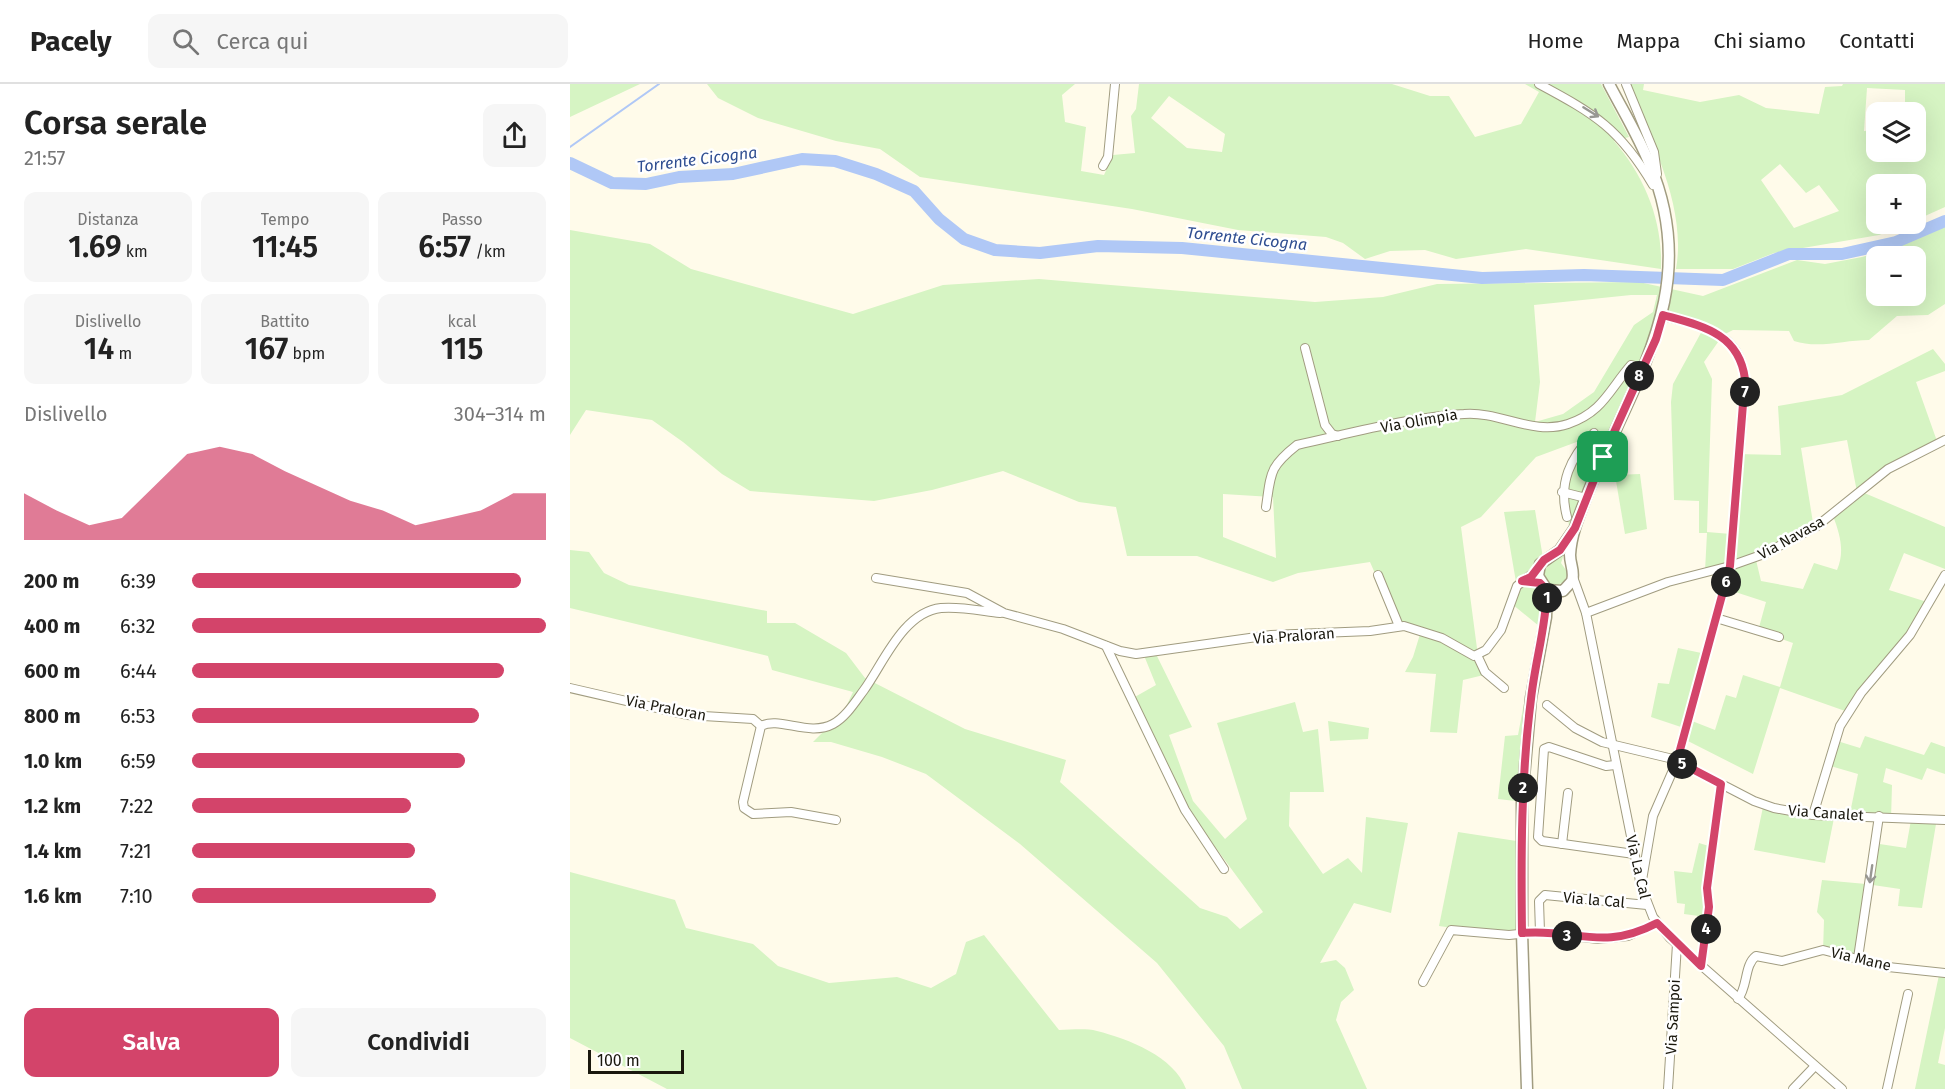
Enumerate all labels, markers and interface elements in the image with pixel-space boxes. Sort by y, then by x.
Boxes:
search box [148,14,568,68]
text: Pacely [30,25,112,58]
icon: search [169,25,202,58]
text: Cerca qui [217,28,309,55]
text: Home [1527,28,1583,54]
text: Mappa [1616,28,1680,54]
text: Chi siamo [1713,28,1806,54]
text: Contatti [1839,28,1915,54]
map controls [1866,102,1926,306]
button: layers [1866,102,1926,162]
text: Corsa serale [24,103,207,143]
button: share [483,104,546,167]
one-way arrow [1582,106,1598,118]
water label: Torrente Cicogna [636,143,758,176]
text: 21:57 [24,146,65,170]
button: + [1866,174,1926,234]
text: Distanza [77,210,139,229]
text: Tempo [261,210,309,229]
text: Passo [441,210,483,229]
water label: Torrente Cicogna [1186,223,1308,254]
text: 1.69 [68,229,122,265]
text: 11:45 [252,229,318,265]
text: 6:57 [418,229,471,265]
text: km [122,242,148,261]
text: /km [471,242,506,261]
button: − [1866,246,1926,306]
text: Dislivello [75,312,141,331]
text: Battito [260,312,310,331]
text: kcal [448,312,476,331]
text: 14 [84,331,114,367]
text: 167 [245,331,288,367]
text: 115 [441,331,483,367]
text: m [114,344,132,363]
text: bpm [288,344,325,363]
pin: 8 [1624,361,1654,391]
text: 8 [1634,366,1644,385]
pin: 7 [1730,377,1760,407]
text: 7 [1741,382,1749,401]
text: Dislivello [24,402,107,426]
text: 304–314 m [454,402,546,426]
street label: Via Olimpia [1379,405,1459,437]
pin [1577,431,1628,482]
icon: arrive [1586,440,1619,473]
street label: Via Navasa [1755,512,1827,564]
pin: 6 [1711,567,1741,597]
text: 200 m [24,569,79,593]
text: 6:39 [120,569,156,593]
text: 6 [1721,572,1731,591]
pin: 1 [1532,583,1562,613]
text: 1 [1543,588,1551,607]
text: 400 m [24,614,80,638]
text: 6:32 [120,614,155,638]
street label: Via Praloran [1253,624,1335,648]
text: 600 m [24,659,80,683]
text: 6:44 [120,659,157,683]
street label: Via Praloran [624,691,708,725]
text: 800 m [24,704,81,728]
text: 6:53 [120,704,155,728]
text: 1.0 km [24,749,82,773]
text: 6:59 [120,749,156,773]
pin: 5 [1667,749,1697,779]
text: 5 [1678,754,1686,773]
pin: 2 [1508,773,1538,803]
text: 2 [1519,778,1527,797]
text: 1.2 km [24,794,81,818]
text: 7:22 [120,794,153,818]
street label: Via Canalet [1788,801,1865,825]
street label: Via La Cal [1622,833,1654,901]
text: 1.4 km [24,839,82,863]
text: 7:21 [120,839,152,863]
one-way arrow [1865,864,1876,884]
text: 1.6 km [24,884,82,908]
text: 7:10 [120,884,153,908]
street label: Via la Cal [1562,888,1626,912]
pin: 4 [1691,914,1721,944]
text: 4 [1701,919,1711,938]
pin: 3 [1552,921,1582,951]
text: 3 [1563,926,1571,945]
street label: Via Mane [1829,943,1893,975]
street label: Via Sampoi [1662,979,1684,1055]
button: Salva [24,1008,279,1077]
button: Condividi [291,1008,546,1077]
scale bar [588,1047,684,1074]
text: 100 m [597,1051,640,1070]

